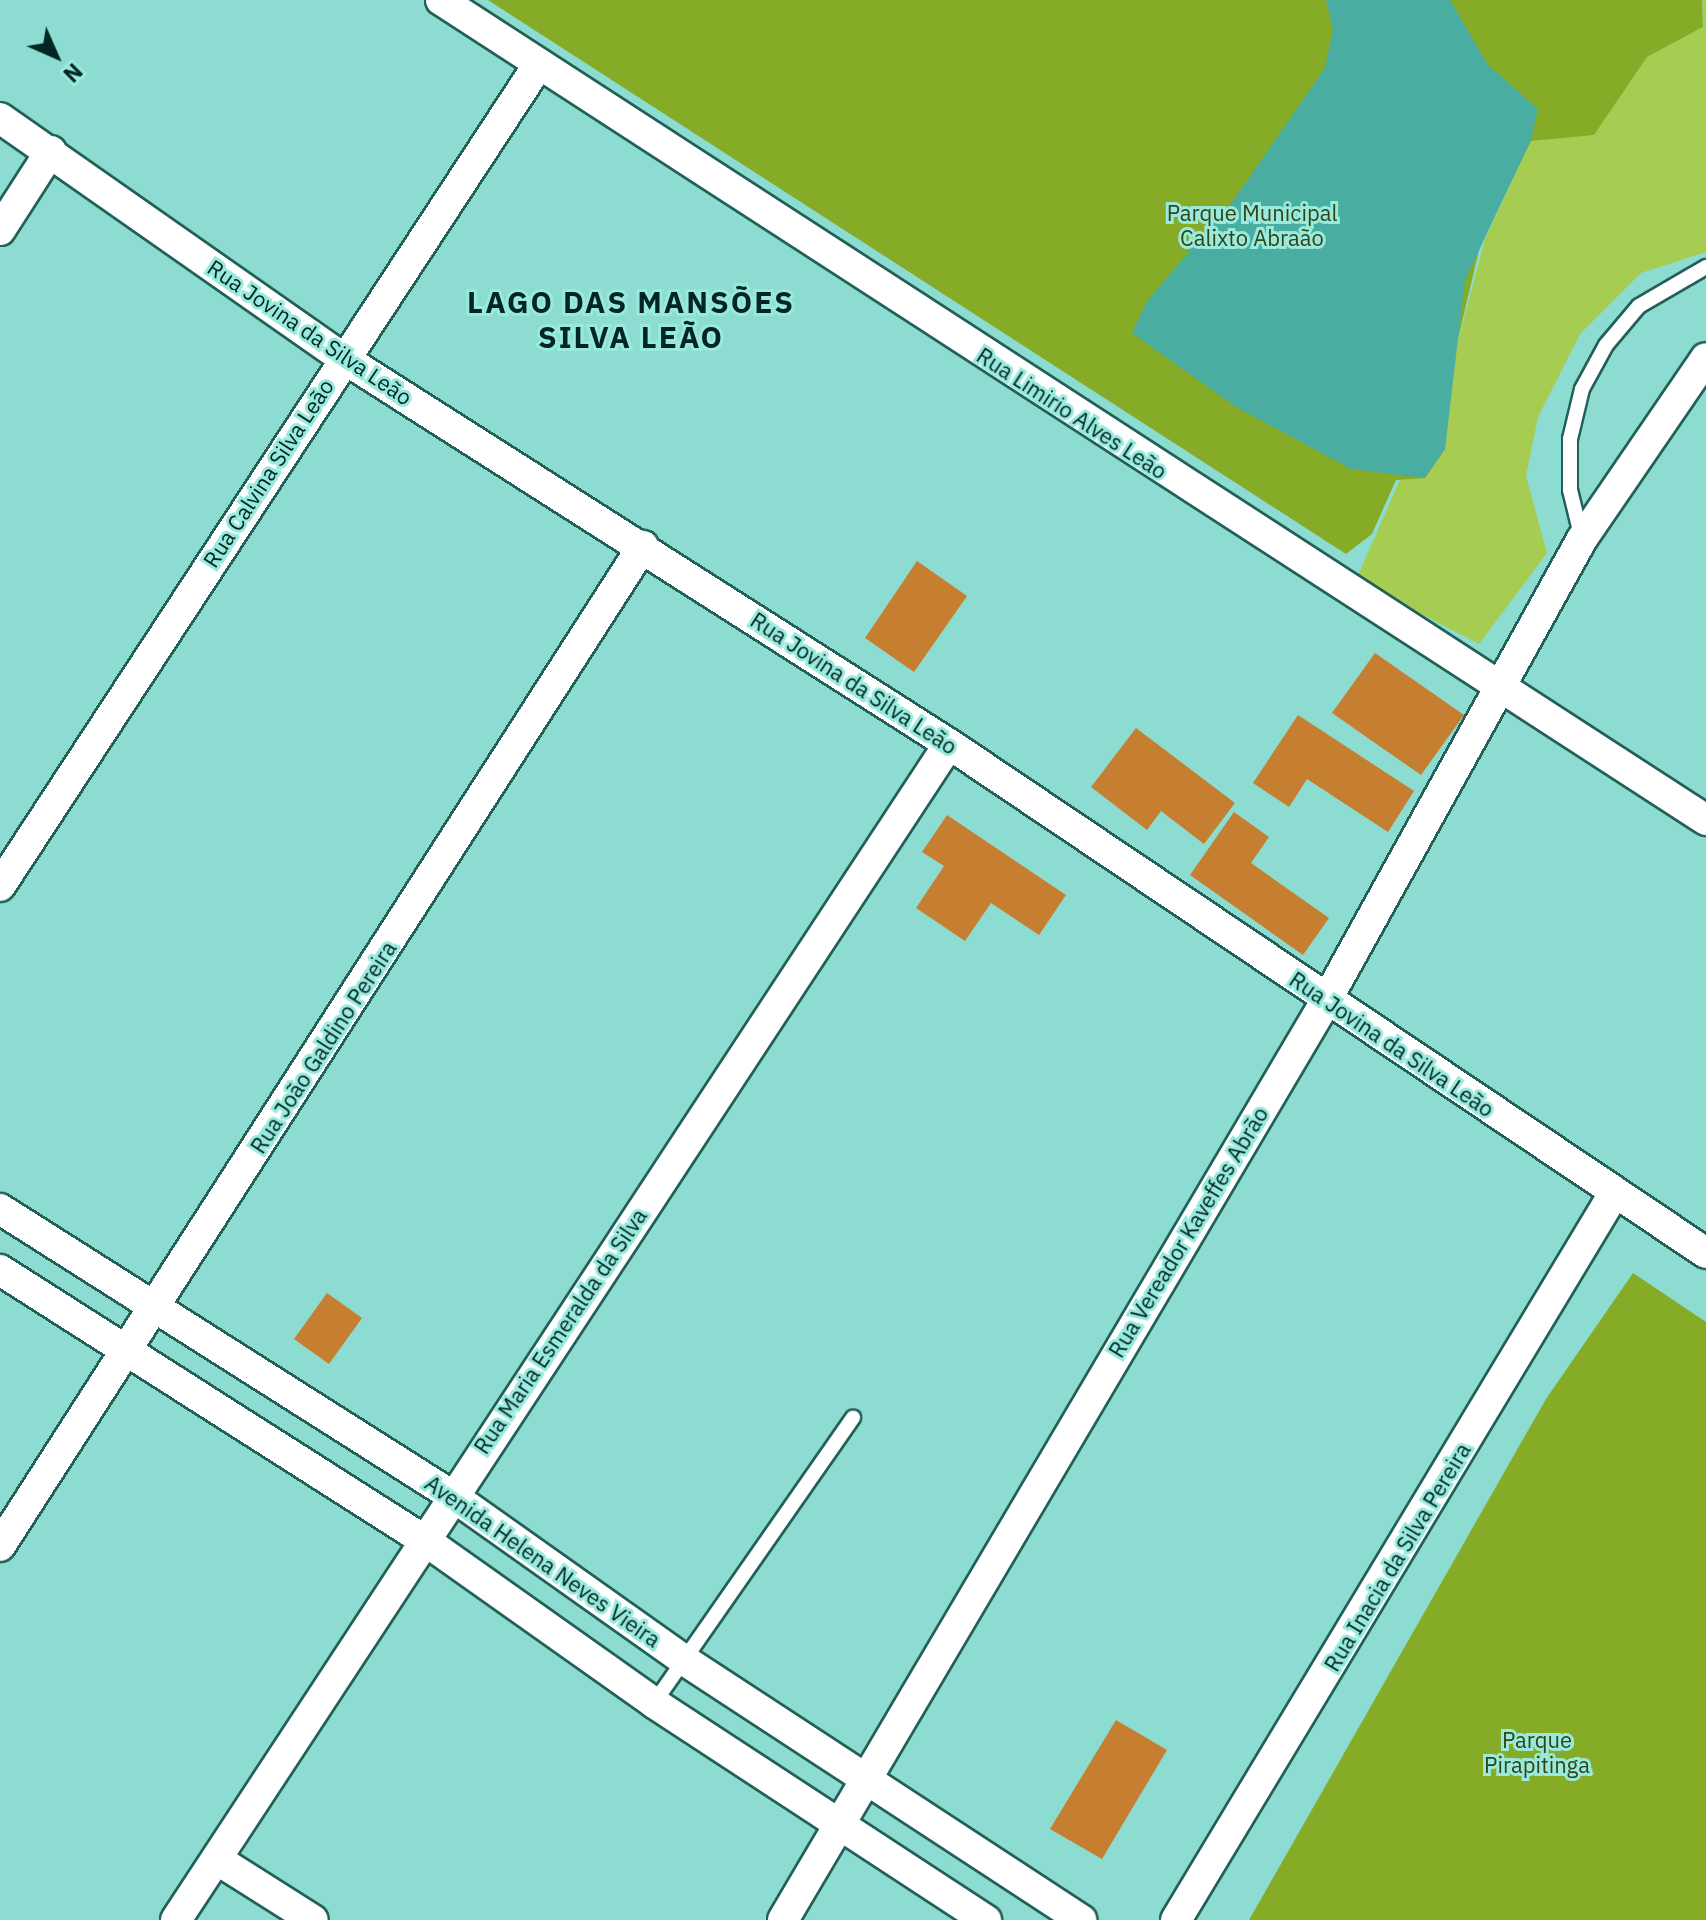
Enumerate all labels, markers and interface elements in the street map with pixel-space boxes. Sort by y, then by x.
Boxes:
north arrow [16,16,96,96]
text: N [57,57,89,89]
park label: Parque Municipal Calixto Abraão [1167,199,1337,250]
street label: Rua Jovina da Silva Leão [203,254,417,410]
district label: LAGO DAS MANSÕES SILVA LEÃO [467,284,795,354]
street label: Rua Limirio Alves Leão [972,342,1172,484]
street label: Rua Calvina Silva Leão [197,374,339,572]
street label: Rua Jovina da Silva Leão [746,606,962,760]
street label: Rua João Galdino Pereira [244,936,402,1158]
street label: Rua Jovina da Silva Leão [1285,966,1499,1122]
street label: Rua Vereador Kaveffes Abrão [1103,1102,1273,1362]
street label: Rua Maria Esmeralda da Silva [468,1203,652,1459]
street label: Rua Inacia da Silva Pereira [1318,1438,1476,1676]
street label: Avenida Helena Neves Vieira [420,1469,666,1653]
park label: Parque Pirapitinga [1484,1726,1590,1778]

